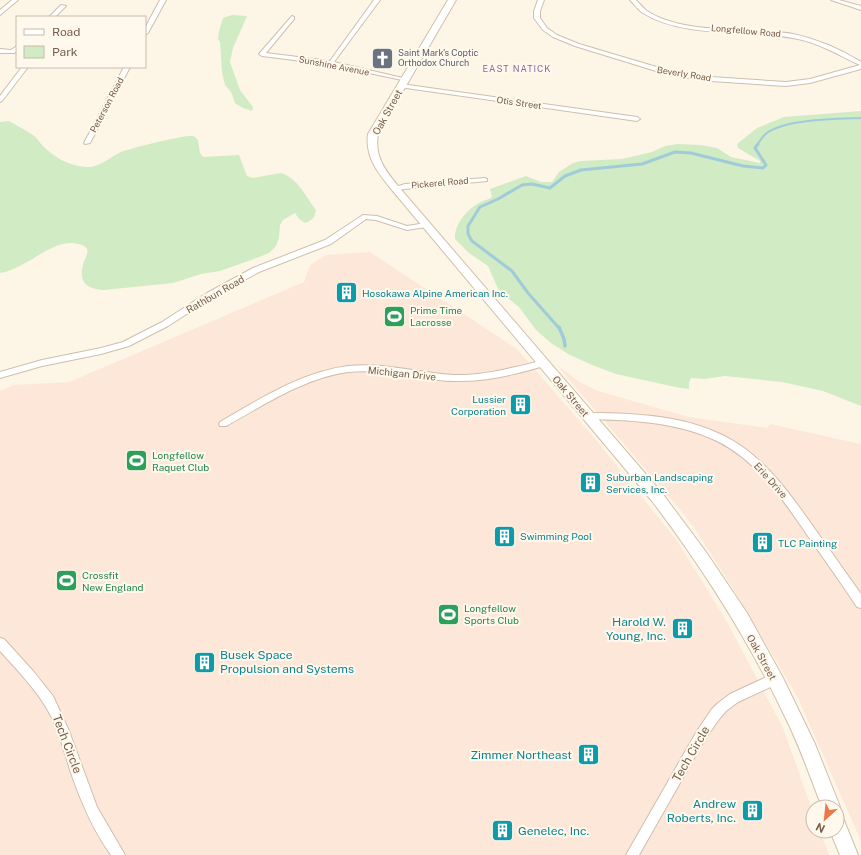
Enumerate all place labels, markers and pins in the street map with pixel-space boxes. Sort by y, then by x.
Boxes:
church icon: Saint Mark's Coptic Orthodox Church [369,45,395,71]
place label: Saint Mark's Coptic Orthodox Church [398,47,478,68]
building icon: Hosokawa Alpine American Inc. [334,280,360,306]
place label: Hosokawa Alpine American Inc. [362,287,508,299]
sports icon: Prime Time Lacrosse [381,303,407,329]
place label: Prime Time Lacrosse [410,304,463,328]
building icon: Lussier Corporation [508,392,534,418]
place label: Lussier Corporation [451,393,506,417]
sports icon: Longfellow Raquet Club [123,448,149,474]
place label: Longfellow Raquet Club [152,449,209,473]
building icon: Suburban Landscaping Services, Inc. [578,470,604,496]
place label: Suburban Landscaping Services, Inc. [606,471,713,495]
building icon: Swimming Pool [491,523,517,549]
place label: Swimming Pool [520,530,592,542]
building icon: TLC Painting [750,530,776,556]
place label: TLC Painting [778,537,837,549]
sports icon: Crossfit New England [54,568,80,594]
place label: Crossfit New England [82,569,144,593]
sports icon: Longfellow Sports Club [435,601,461,627]
place label: Longfellow Sports Club [464,602,519,626]
place label: Harold W. Young, Inc. [606,615,666,643]
building icon: Harold W. Young, Inc. [669,616,695,642]
place label: Busek Space Propulsion and Systems [220,648,354,676]
building icon: Busek Space Propulsion and Systems [192,649,218,675]
building icon: Zimmer Northeast [575,742,601,768]
place label: Zimmer Northeast [471,748,572,762]
place label: Andrew Roberts, Inc. [667,797,737,825]
building icon: Andrew Roberts, Inc. [739,798,765,824]
building icon: Genelec, Inc. [490,818,516,844]
place label: Genelec, Inc. [518,824,589,838]

